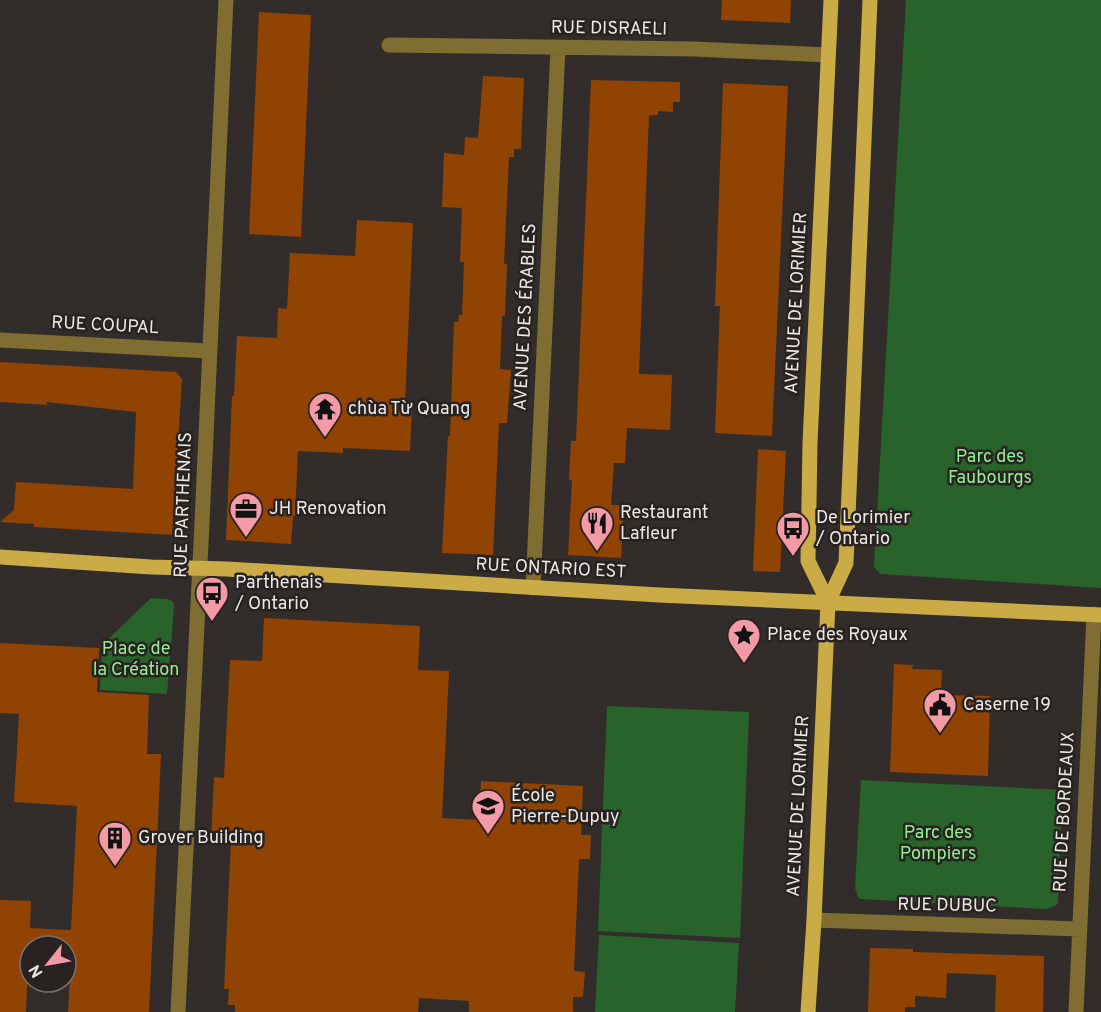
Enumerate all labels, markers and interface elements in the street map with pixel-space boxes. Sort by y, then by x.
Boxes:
street label: RUE DISRAELI [551,16,667,42]
street label: AVENUE DE LORIMIER [781,211,813,395]
street label: AVENUE DES ÉRABLES [508,223,542,411]
street label: RUE COUPAL [51,312,159,340]
temple icon: chùa Từ Quang [307,391,343,438]
place label: chùa Từ Quang [348,398,470,421]
street label: RUE PARTHENAIS [170,432,198,578]
park label: Parc des Faubourgs [948,446,1032,490]
office icon: JH Renovation [228,491,264,538]
place label: JH Renovation [269,498,387,521]
place label: Restaurant Lafleur [620,502,709,546]
restaurant icon: Restaurant Lafleur [579,505,615,552]
place label: De Lorimier / Ontario [815,507,910,551]
bus stop icon: De Lorimier / Ontario [775,510,811,557]
street label: RUE ONTARIO EST [475,554,627,584]
place label: Parthenais / Ontario [234,572,322,616]
bus stop icon: Parthenais / Ontario [194,575,230,622]
place icon: Place des Royaux [726,617,762,664]
place label: Place des Royaux [767,624,908,647]
park label: Place de la Création [93,638,179,682]
public building icon: Caserne 19 [922,687,958,734]
place label: Caserne 19 [963,694,1051,717]
street label: AVENUE DE LORIMIER [783,714,815,898]
street label: RUE DE BORDEAUX [1049,731,1081,893]
place label: École Pierre-Dupuy [511,783,620,829]
school or university icon: École Pierre-Dupuy [470,788,506,835]
building icon: Grover Building [97,820,133,867]
park label: Parc des Pompiers [900,822,976,866]
place label: Grover Building [138,827,264,850]
street label: RUE DUBUC [897,894,997,918]
north arrow [18,934,78,994]
text: N [25,961,48,981]

